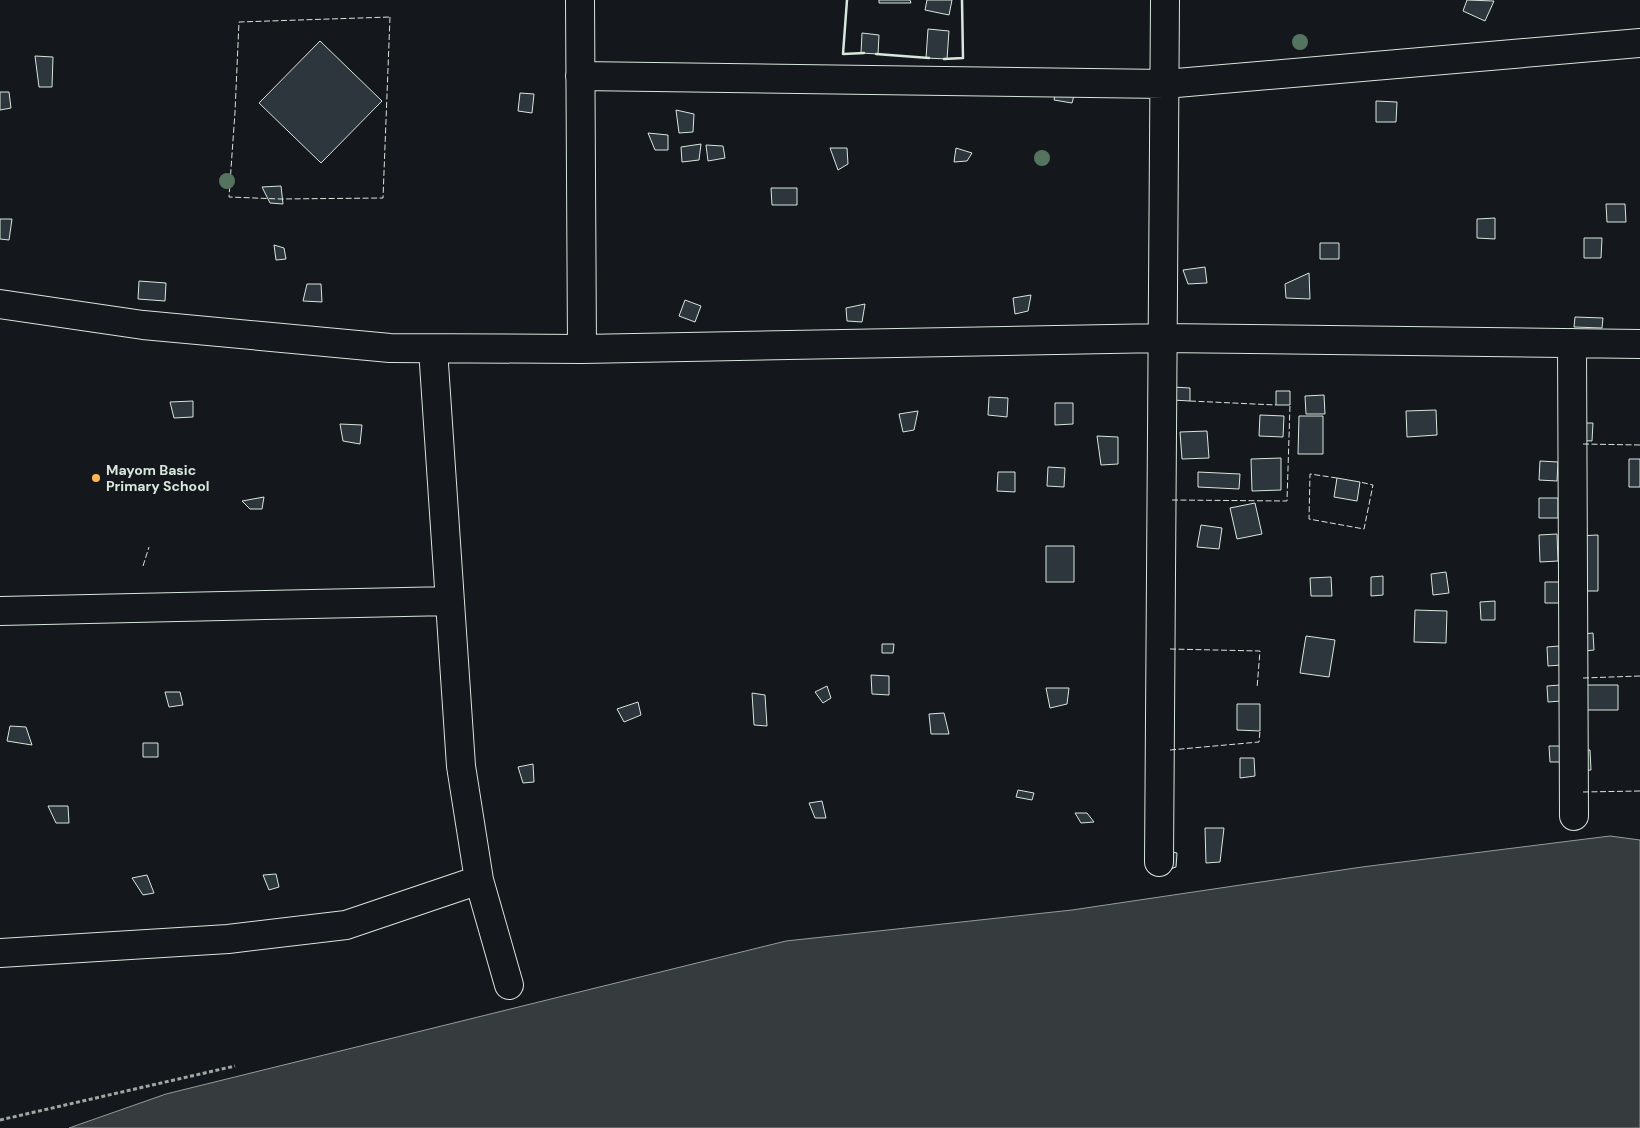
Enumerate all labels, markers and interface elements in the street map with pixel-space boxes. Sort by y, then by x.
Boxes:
place label: Mayom Basic Primary School [106,461,209,495]
marker: Mayom Basic Primary School [90,472,102,484]

